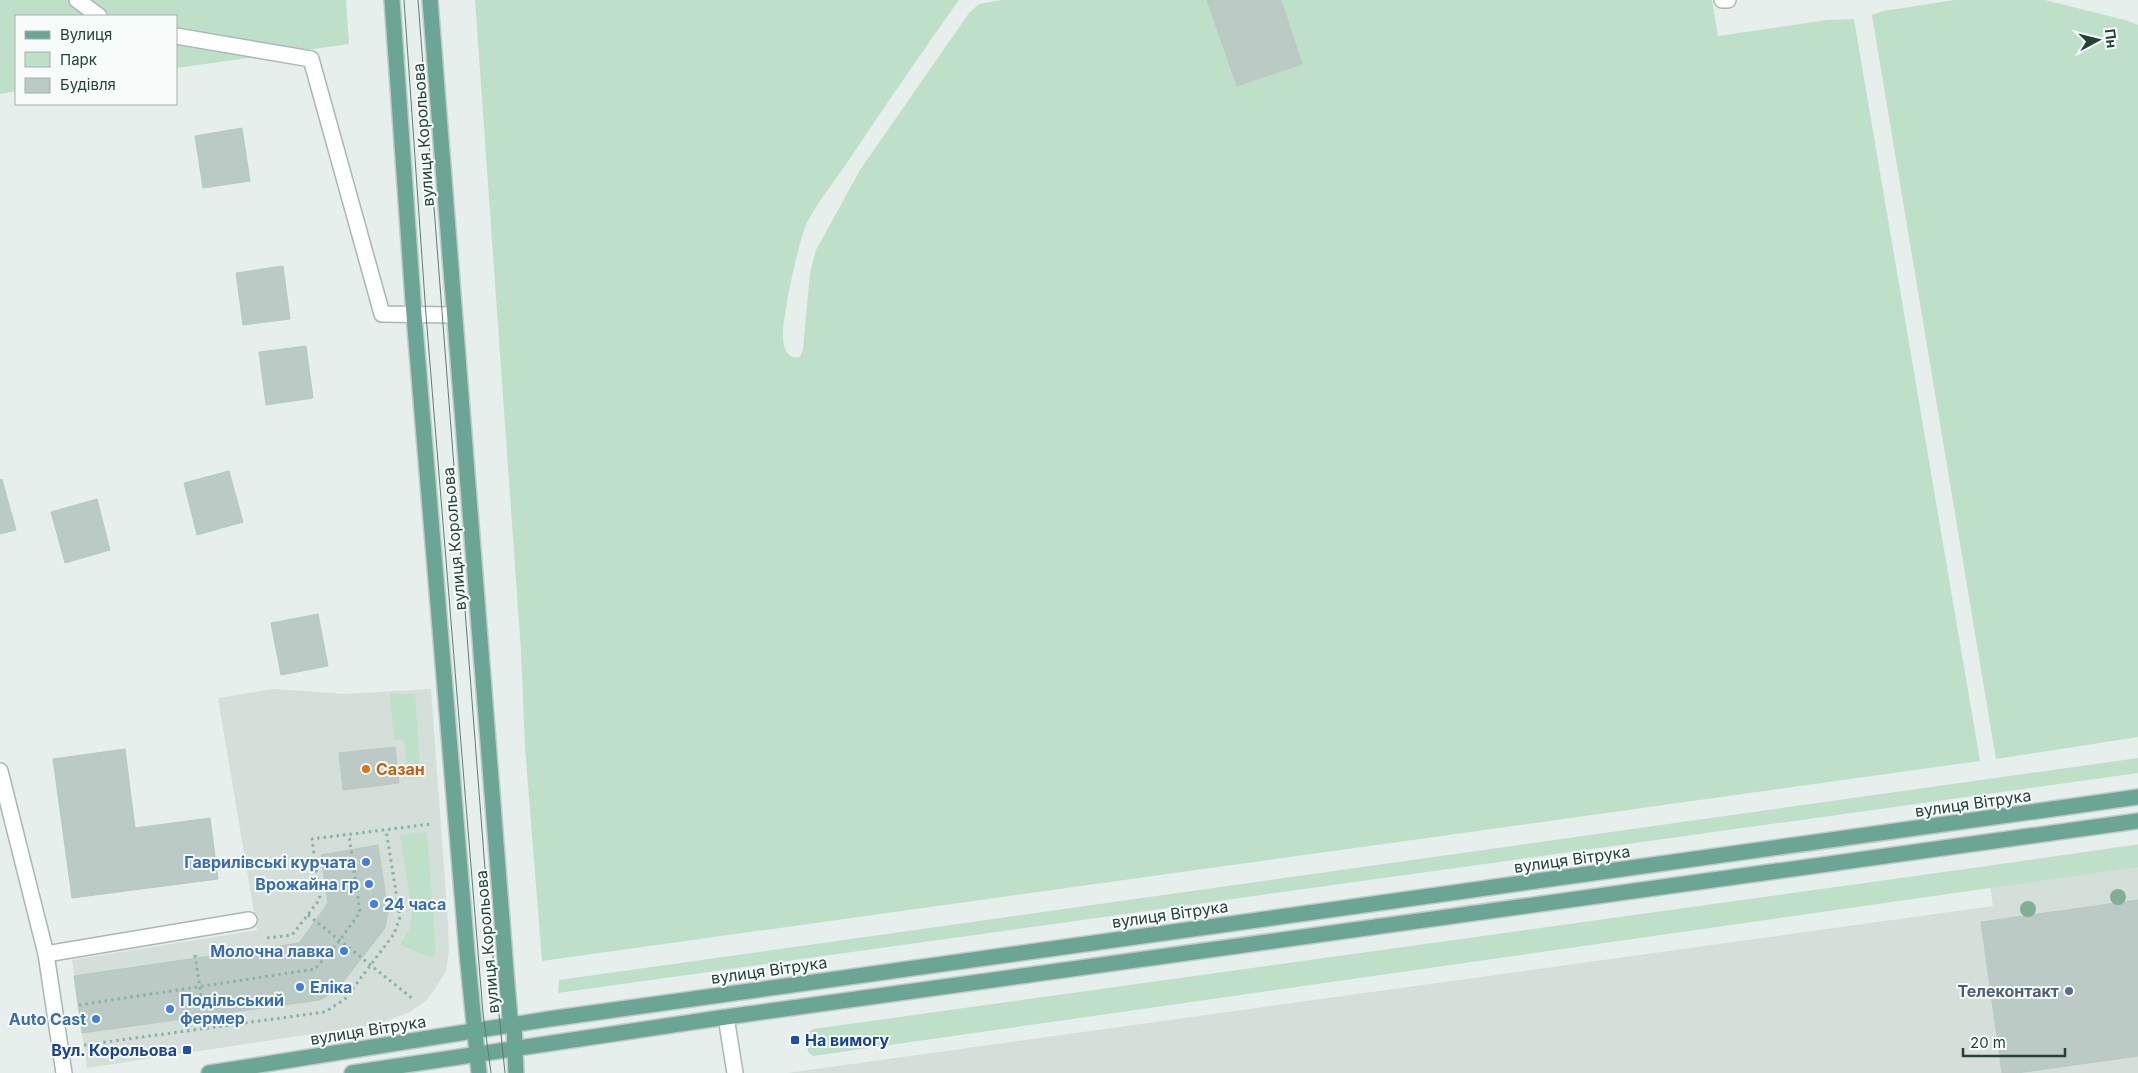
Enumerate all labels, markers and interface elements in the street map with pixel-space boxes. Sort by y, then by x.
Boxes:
legend [15,15,178,105]
north arrow [2073,15,2123,65]
text: Вулиця [60,25,112,44]
text: Пн [2102,28,2121,49]
text: Парк [60,50,97,69]
street label: вулиця Корольова [408,63,438,207]
text: Будівля [60,75,116,94]
street label: вулиця Корольова [438,467,470,611]
place label: Сазан [376,759,425,779]
marker: Сазан [360,763,372,775]
street label: вулиця Вітрука [1914,785,2032,821]
street label: вулиця Вітрука [1513,841,1631,877]
place label: Гаврилівські курчата [184,852,356,872]
marker: Гаврилівські курчата [360,856,372,868]
street label: вулиця Корольова [471,870,503,1014]
place label: Врожайна гр [255,874,359,894]
marker: Врожайна гр [363,878,375,890]
place label: 24 часа [384,894,446,914]
street label: вулиця Вітрука [1111,896,1229,932]
marker: 24 часа [368,898,380,910]
place label: Молочна лавка [210,941,334,961]
marker: Молочна лавка [338,945,350,957]
street label: вулиця Вітрука [710,952,828,988]
place label: Еліка [310,977,352,997]
marker: Еліка [294,981,306,993]
place label: Телеконтакт [1957,981,2059,1001]
marker: Телеконтакт [2063,985,2075,997]
place label: Подільський фермер [180,990,284,1028]
marker: Подільський фермер [164,1003,176,1015]
place label: Auto Cast [9,1009,86,1029]
street label: вулиця Вітрука [309,1011,427,1049]
marker: Auto Cast [90,1013,102,1025]
scale bar [1963,1026,2066,1058]
place label: На вимогу [805,1030,890,1050]
text: 20 m [1970,1033,2006,1052]
marker: На вимогу [789,1034,801,1046]
place label: Вул. Корольова [51,1040,177,1060]
marker: Вул. Корольова [181,1044,193,1056]

